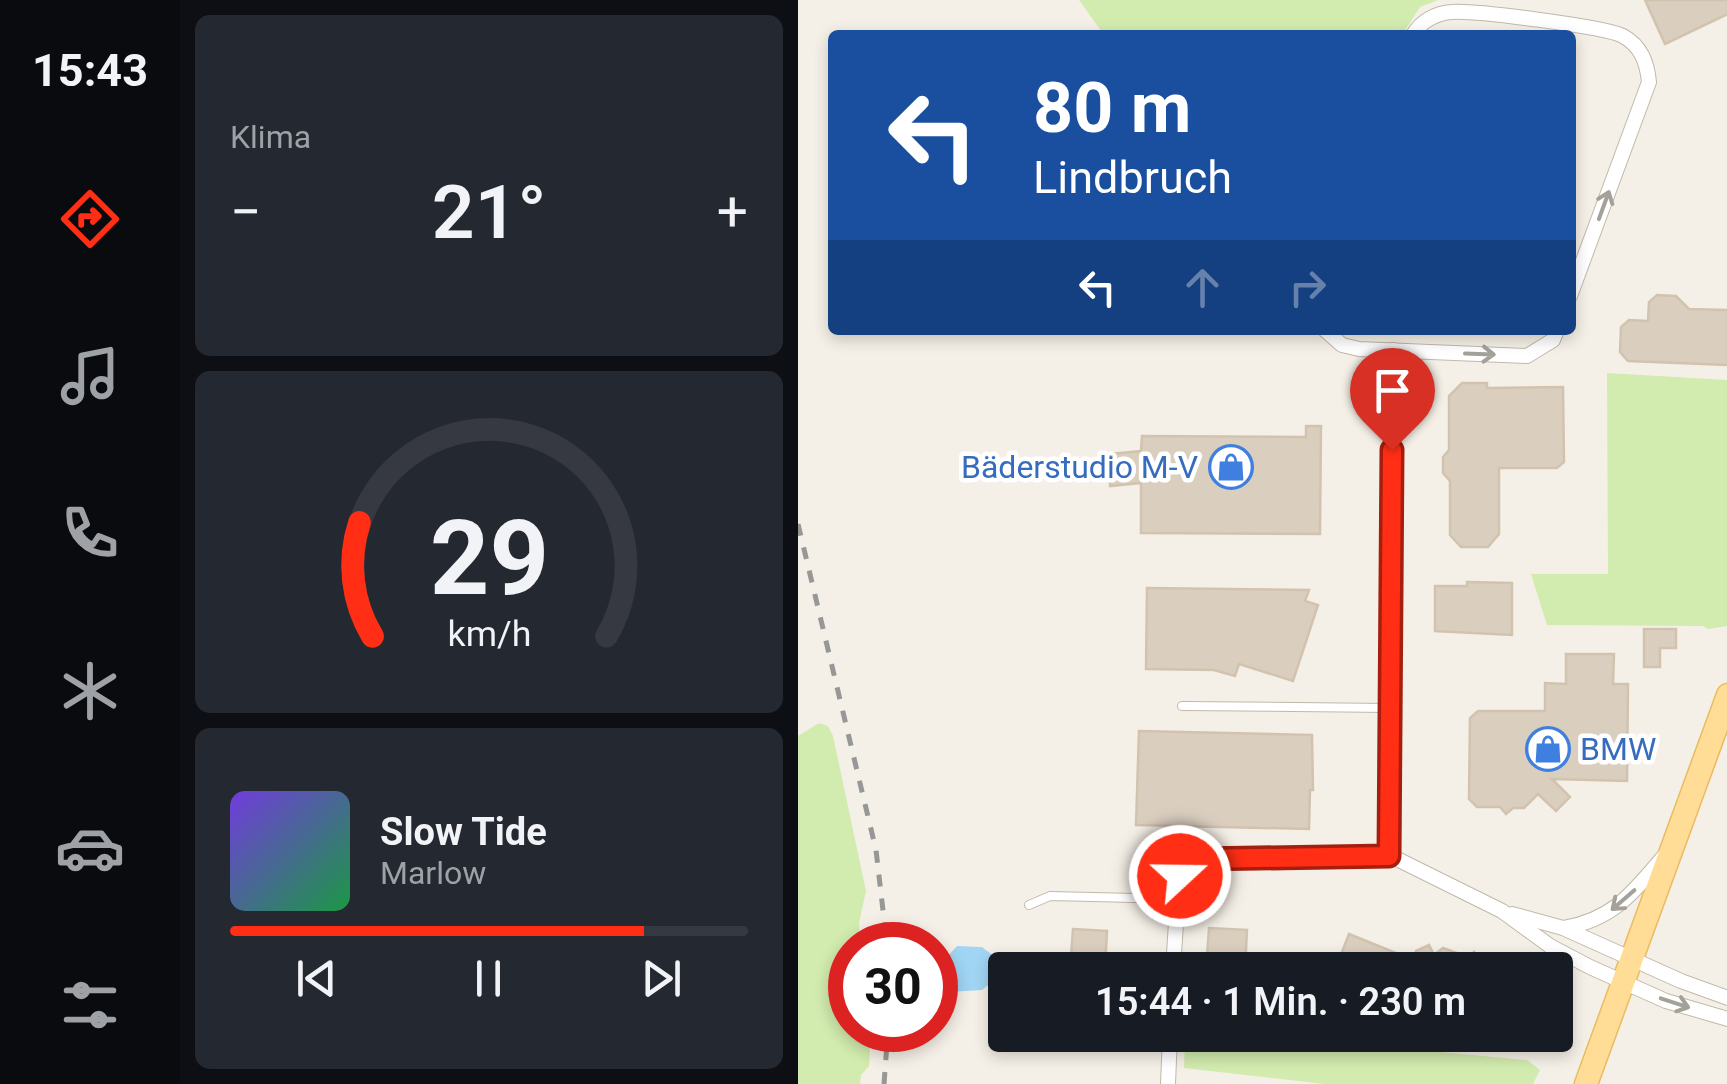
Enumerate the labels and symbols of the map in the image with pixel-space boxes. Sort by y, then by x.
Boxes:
one-way arrow [1596,190,1614,221]
one-way arrow [1464,345,1496,364]
pin [1350,348,1435,451]
shop icon: Bäderstudio M-V [1208,444,1254,490]
place label: Bäderstudio M-V [961,448,1198,486]
shop icon: BMW [1525,726,1571,772]
place label: BMW [1580,730,1656,768]
position arrow [1128,824,1232,928]
one-way arrow [1611,888,1636,911]
speed limit sign: 30 [828,922,958,1052]
one-way arrow [1659,995,1690,1013]

